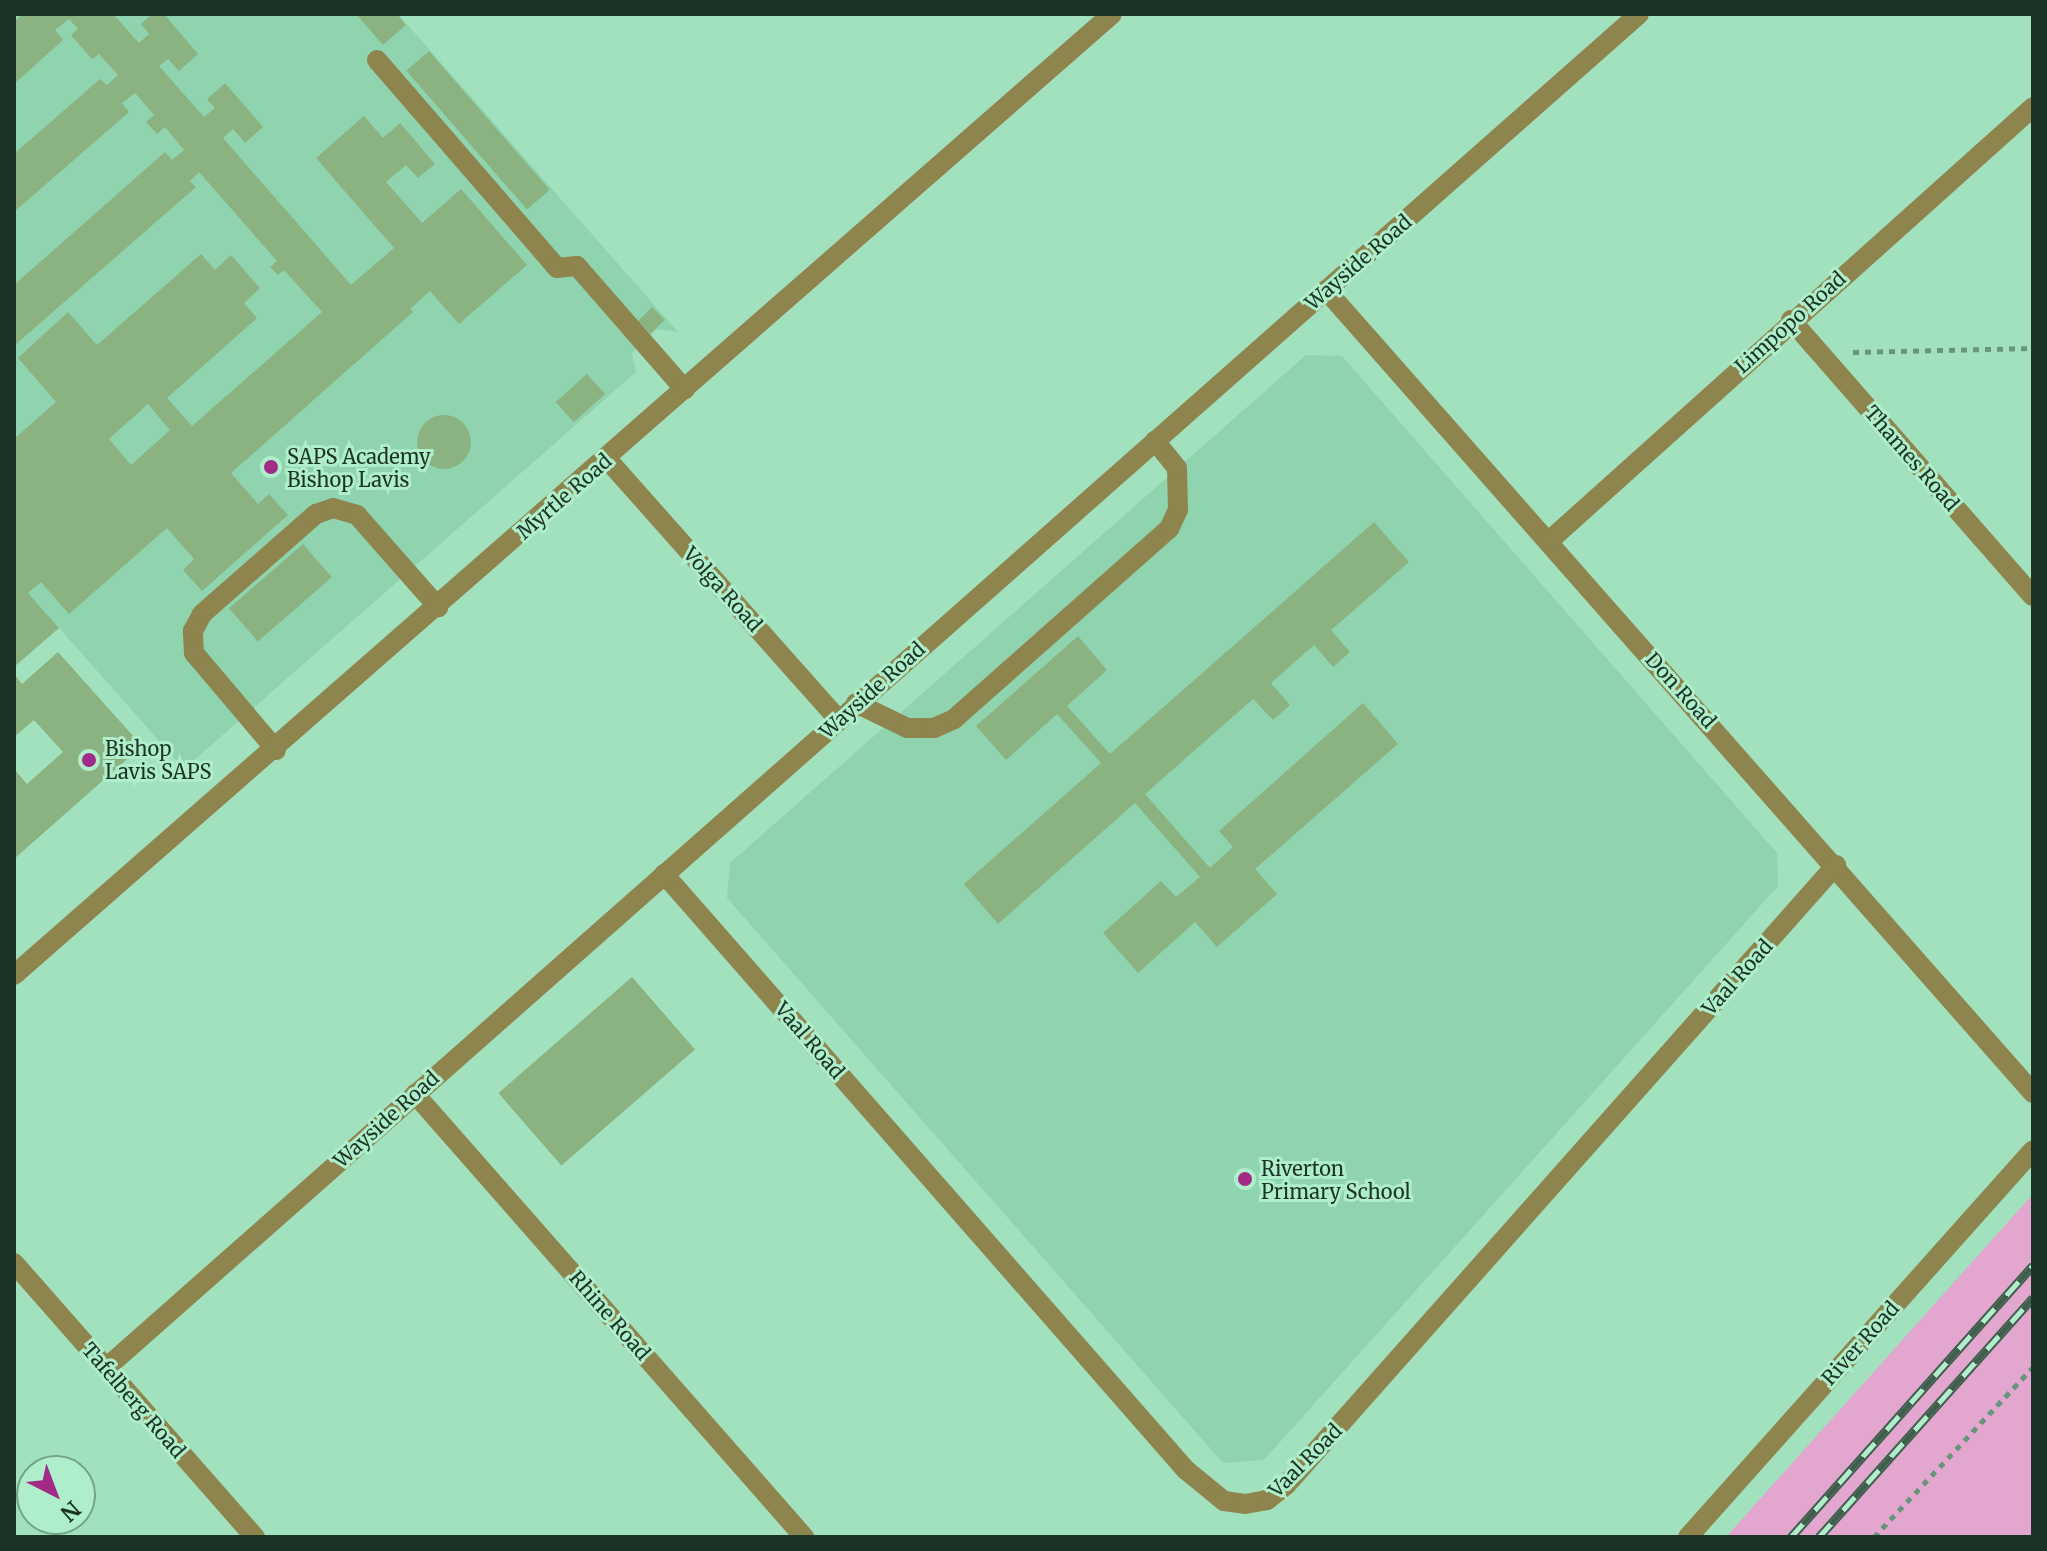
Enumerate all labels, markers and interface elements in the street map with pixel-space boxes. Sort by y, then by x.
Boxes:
street label: Wayside Road [1300,209,1416,315]
street label: Limpopo Road [1730,266,1850,378]
street label: Thames Road [1860,401,1964,515]
place label: SAPS Academy Bishop Lavis [287,444,431,491]
street label: Myrtle Road [512,448,616,544]
marker: SAPS Academy Bishop Lavis [262,458,280,476]
street label: Volga Road [679,542,767,636]
street label: Wayside Road [815,637,929,743]
street label: Don Road [1641,647,1721,733]
place label: Bishop Lavis SAPS [105,736,211,783]
marker: Bishop Lavis SAPS [80,751,98,769]
street label: Vaal Road [1697,934,1777,1020]
street label: Vaal Road [770,997,850,1083]
street label: Wayside Road [329,1066,443,1172]
place label: Riverton Primary School [1261,1156,1411,1203]
marker: Riverton Primary School [1236,1170,1254,1188]
street label: Rhine Road [565,1265,655,1365]
street label: River Road [1816,1296,1904,1390]
street label: Tafelberg Road [77,1337,191,1463]
street label: Vaal Road [1263,1418,1347,1502]
north arrow [16,1455,96,1535]
text: N [55,1495,87,1528]

